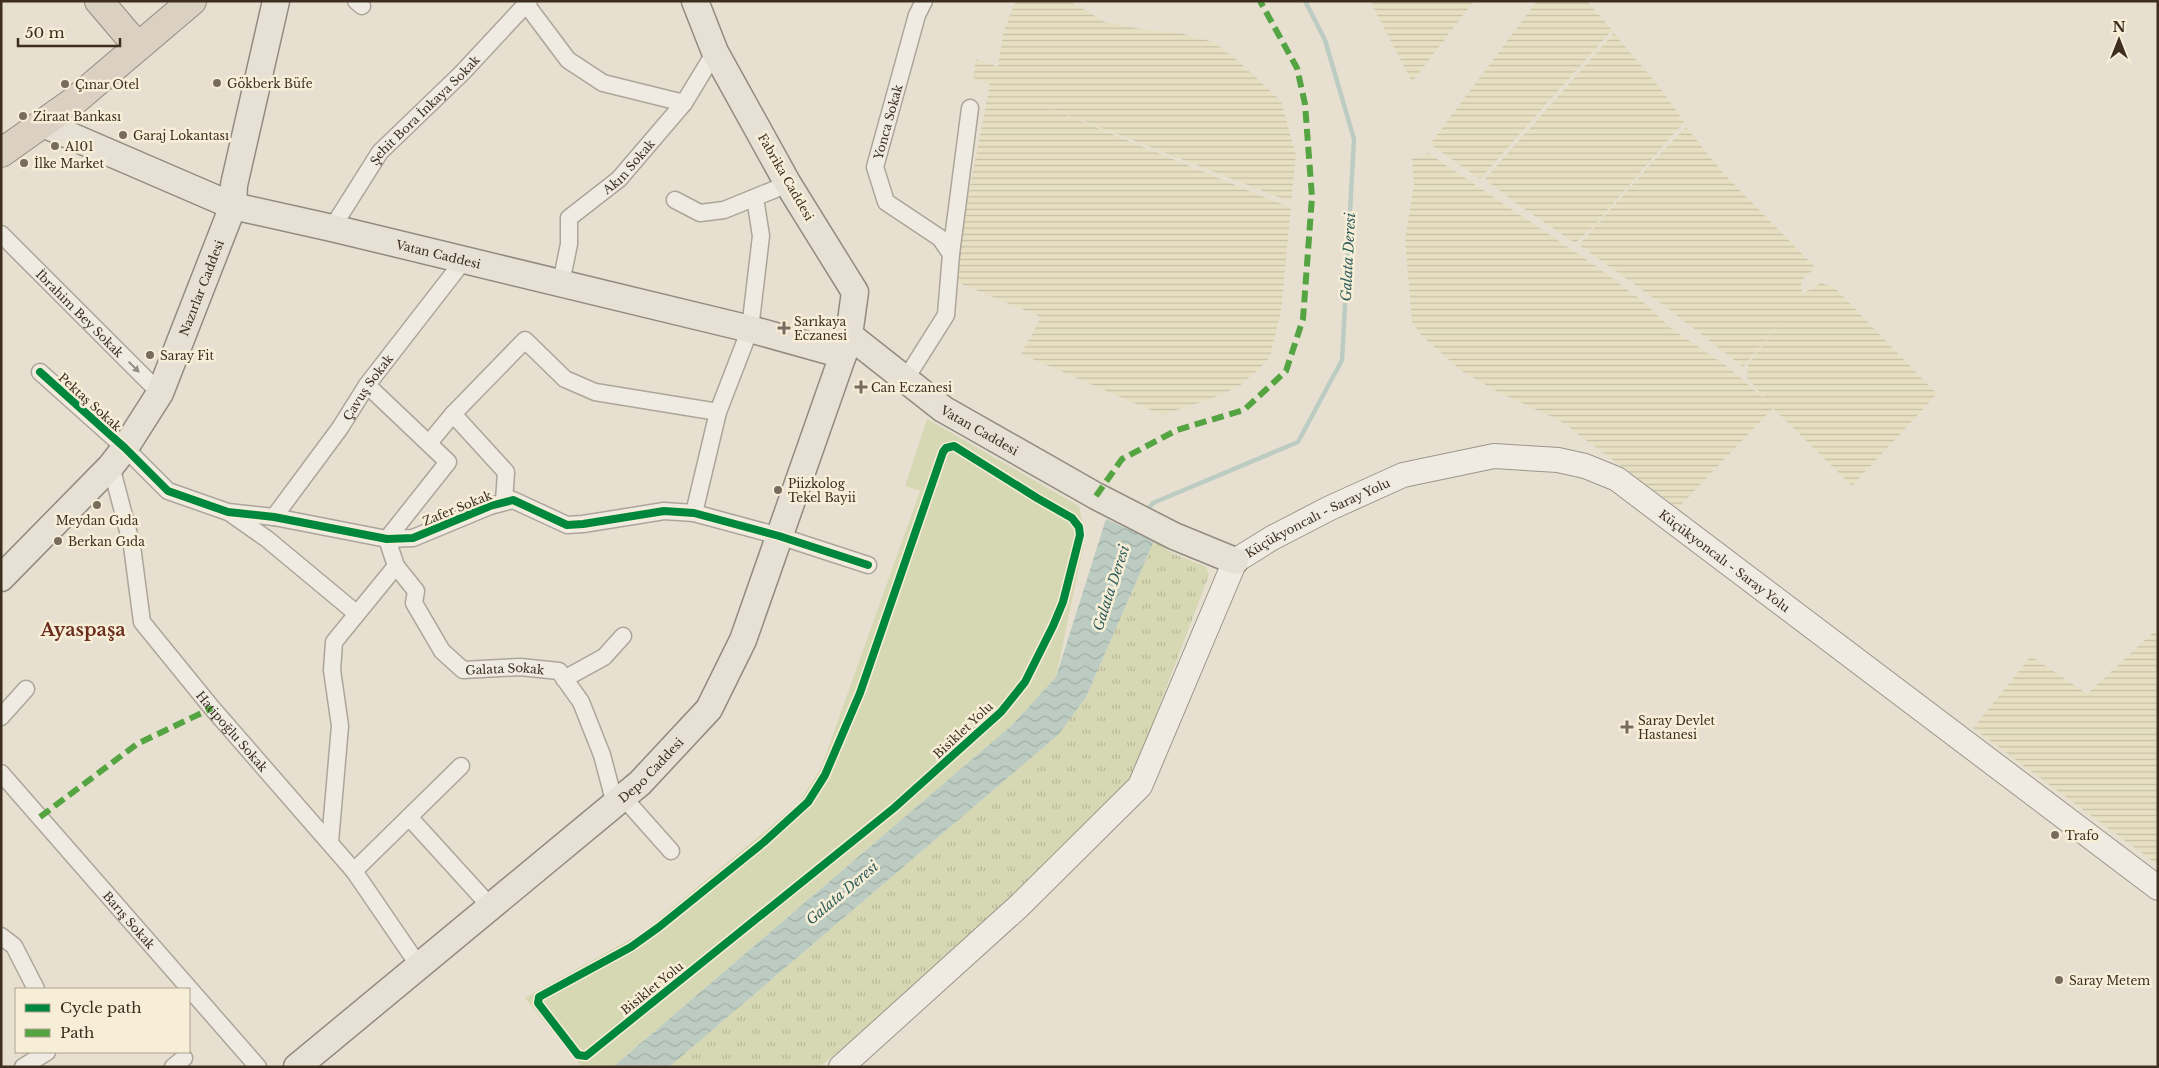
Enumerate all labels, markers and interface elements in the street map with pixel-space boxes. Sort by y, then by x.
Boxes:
scale bar [18,15,120,47]
north arrow [2094,15,2144,65]
text: N [2112,18,2126,36]
text: 50 m [25,23,65,42]
street label: Şehit Bora İnkaya Sokak [366,51,483,168]
place label: Gökberk Büfe [227,76,313,91]
place label: Çınar Otel [75,77,139,92]
marker: Gökberk Büfe [211,77,223,89]
marker: Çınar Otel [59,78,71,90]
street label: Yonca Sokak [870,82,905,162]
place label: Ziraat Bankası [33,109,121,124]
marker: Ziraat Bankası [17,110,29,122]
place label: Garaj Lokantası [133,128,229,143]
marker: Garaj Lokantası [117,129,129,141]
street label: Fabrika Caddesi [755,131,817,223]
street label: Akın Sokak [599,135,658,197]
place label: A101 [64,139,94,154]
marker: A101 [49,140,61,152]
place label: İlke Market [34,155,104,171]
marker: İlke Market [18,157,30,169]
water label: Galata Deresi [1337,212,1359,302]
street label: Vatan Caddesi [394,236,483,271]
street label: Nazırlar Caddesi [176,238,227,338]
street label: İbrahim Bey Sokak [33,266,128,361]
place label: Sarıkaya Eczanesi [794,314,847,343]
marker: Sarıkaya Eczanesi [778,322,790,334]
place label: Saray Fit [160,348,214,363]
marker: Saray Fit [144,349,156,361]
street label: Çavuş Sokak [339,351,396,423]
one-way arrow [128,361,140,373]
street label: Pektaş Sokak [56,370,125,434]
place label: Can Eczanesi [871,380,952,395]
marker: Can Eczanesi [855,381,867,393]
street label: Vatan Caddesi [938,401,1021,458]
street label: Küçükyoncalı - Saray Yolu [1242,474,1392,560]
place label: Piizkolog Tekel Bayii [788,476,856,505]
marker: Piizkolog Tekel Bayii [772,484,784,496]
street label: Zafer Sokak [420,487,494,529]
marker: Meydan Gıda [91,499,103,511]
street label: Küçükyoncalı - Saray Yolu [1656,506,1793,615]
place label: Meydan Gıda [56,513,139,528]
place label: Berkan Gıda [68,534,145,549]
marker: Berkan Gıda [52,535,64,547]
water label: Galata Deresi [1089,543,1133,633]
district label: Ayaspaşa [39,619,126,641]
street label: Galata Sokak [465,659,546,677]
street label: Hatipoğlu Sokak [193,688,272,775]
street label: Bisiklet Yolu [930,699,996,761]
place label: Saray Devlet Hastanesi [1638,713,1716,742]
marker: Saray Devlet Hastanesi [1620,720,1634,734]
street label: Depo Caddesi [615,734,686,806]
place label: Trafo [2065,828,2099,843]
marker: Trafo [2049,829,2061,841]
water label: Galata Deresi [802,857,882,928]
street label: Barış Sokak [100,888,159,952]
street label: Bisiklet Yolu [618,958,686,1018]
place label: Saray Metem [2069,973,2150,988]
marker: Saray Metem [2053,974,2065,986]
legend [15,988,190,1053]
text: Cycle path [60,998,142,1017]
text: Path [60,1023,94,1042]

